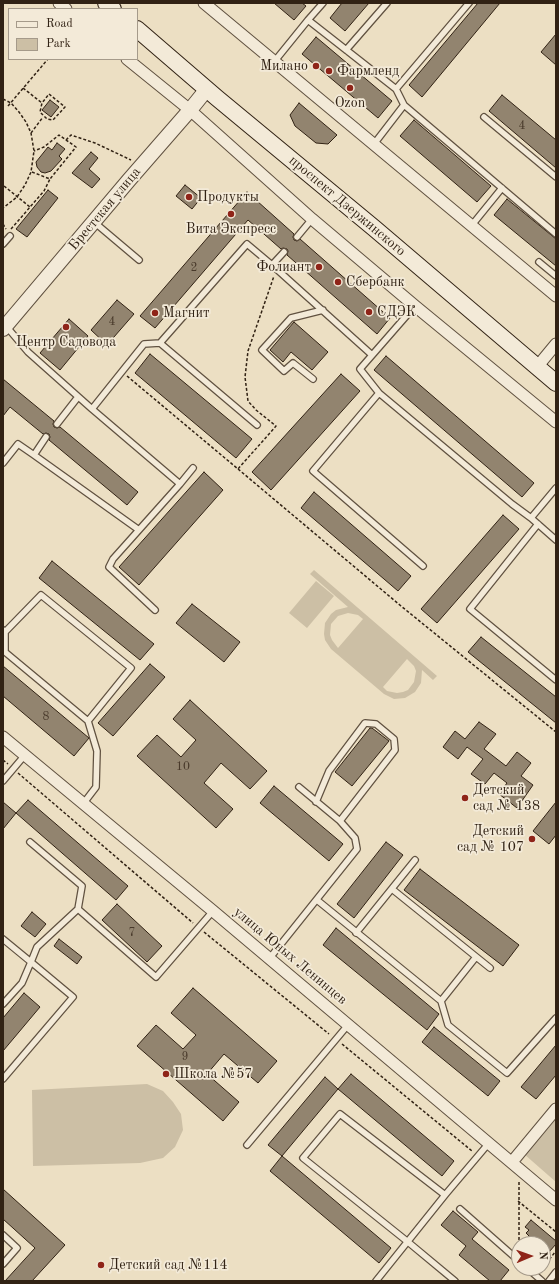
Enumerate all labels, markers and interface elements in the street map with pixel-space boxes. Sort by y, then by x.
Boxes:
legend [8,8,138,60]
text: Road [46,18,73,30]
text: Park [46,38,71,50]
place label: Милано [260,58,308,74]
marker: Милано [311,61,321,71]
place label: Фармленд [337,63,399,79]
marker: Фармленд [324,66,334,76]
marker: Ozon [345,83,355,93]
place label: Ozon [335,95,365,111]
house number: 4 [519,119,525,133]
street label: проспект Дзержинского [285,152,409,260]
street label: Брестская улица [65,164,145,254]
place label: Продукты [197,189,259,205]
marker: Продукты [184,192,194,202]
marker: Вита Экспресс [226,209,236,219]
place label: Вита Экспресс [186,221,276,237]
place label: Фолиант [257,259,311,275]
house number: 2 [191,261,197,275]
marker: Фолиант [314,262,324,272]
place label: Сбербанк [346,274,405,290]
marker: Сбербанк [333,277,343,287]
place label: СДЭК [377,304,416,320]
place label: Магнит [163,305,210,321]
marker: СДЭК [364,307,374,317]
marker: Магнит [150,308,160,318]
house number: 4 [109,315,115,329]
marker: Центр Садовода [61,322,71,332]
place label: Центр Садовода [16,334,116,350]
house number: 8 [43,710,49,724]
house number: 10 [176,760,190,774]
place label: Детский сад № 138 [473,782,540,814]
marker: Детский сад № 138 [460,793,470,803]
place label: Детский сад № 107 [457,823,524,856]
marker: Детский сад № 107 [527,834,537,844]
street label: улица Юных Ленинцев [230,904,350,1008]
house number: 7 [129,926,135,940]
house number: 9 [182,1050,188,1064]
place label: Школа №57 [174,1066,252,1082]
marker: Школа №57 [161,1069,171,1079]
north arrow [511,1236,551,1276]
text: N [537,1251,548,1260]
place label: Детский сад №114 [109,1257,228,1273]
marker: Детский сад №114 [96,1260,106,1270]

